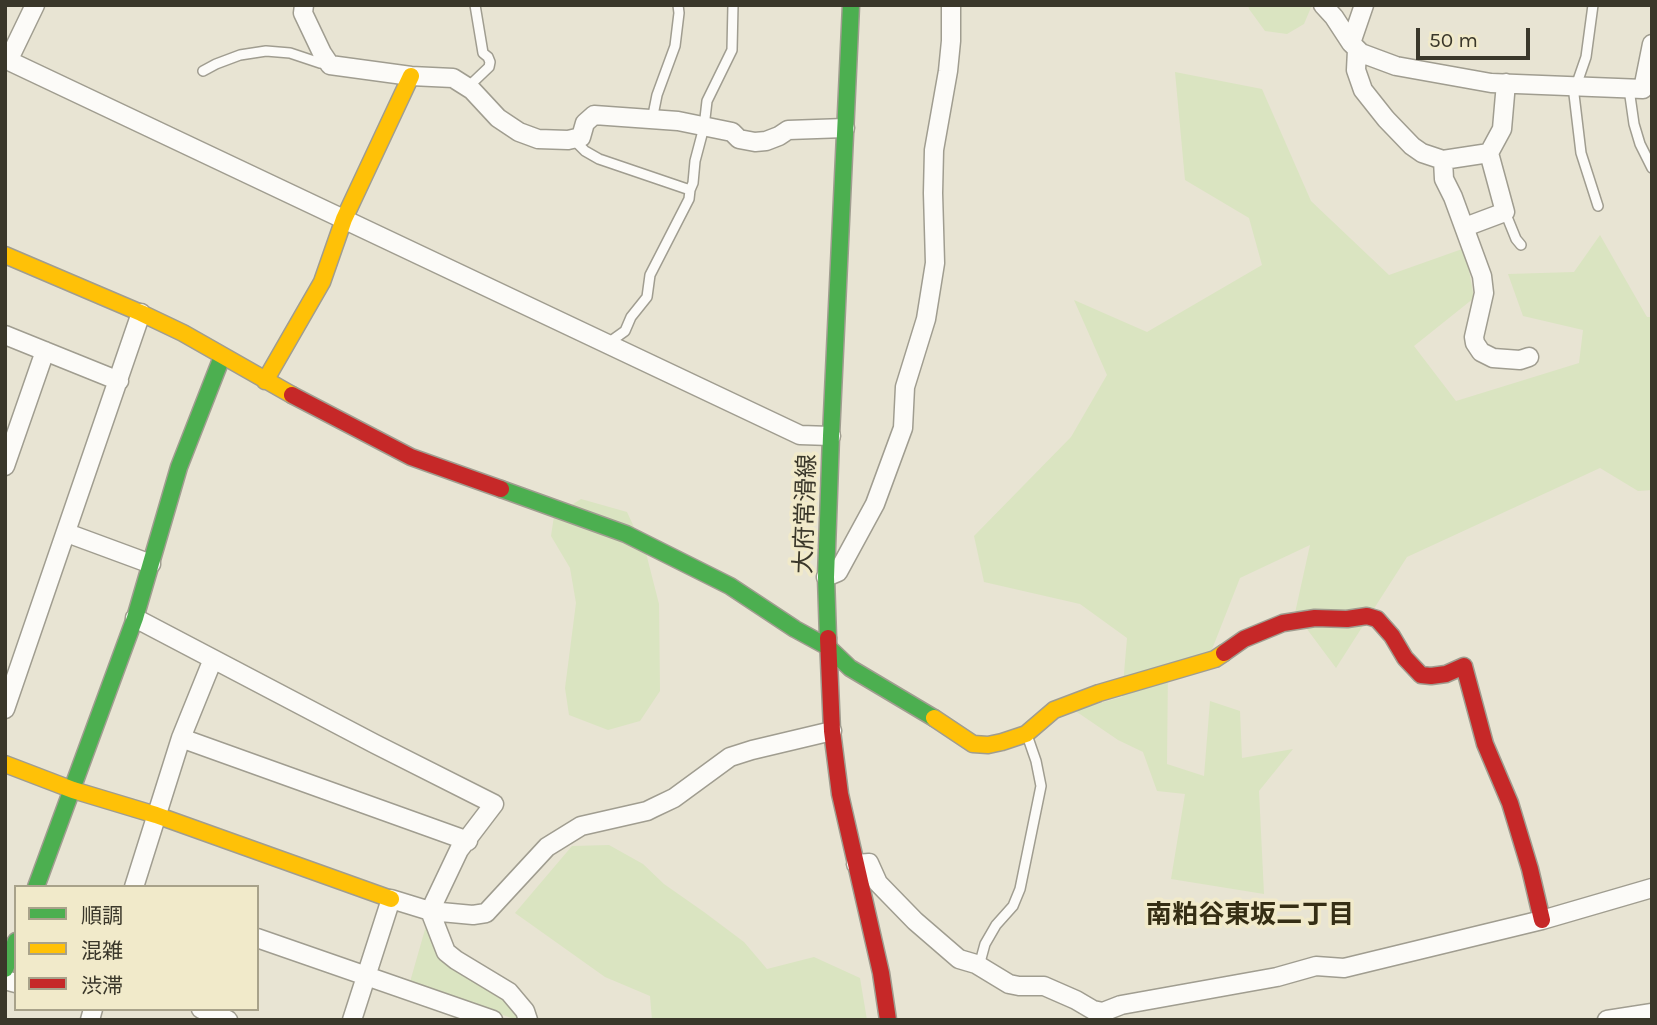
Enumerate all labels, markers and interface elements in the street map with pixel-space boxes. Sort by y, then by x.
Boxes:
scale bar [1419,14,1533,58]
text: 50 m [1429,28,1478,52]
street label: 大府常滑線 [790,454,822,574]
legend [14,885,259,1011]
district label: 南粕谷東坂二丁目 [1146,900,1354,932]
text: 順調 [81,904,123,928]
text: 混雑 [81,939,123,963]
text: 渋滞 [81,974,123,998]

